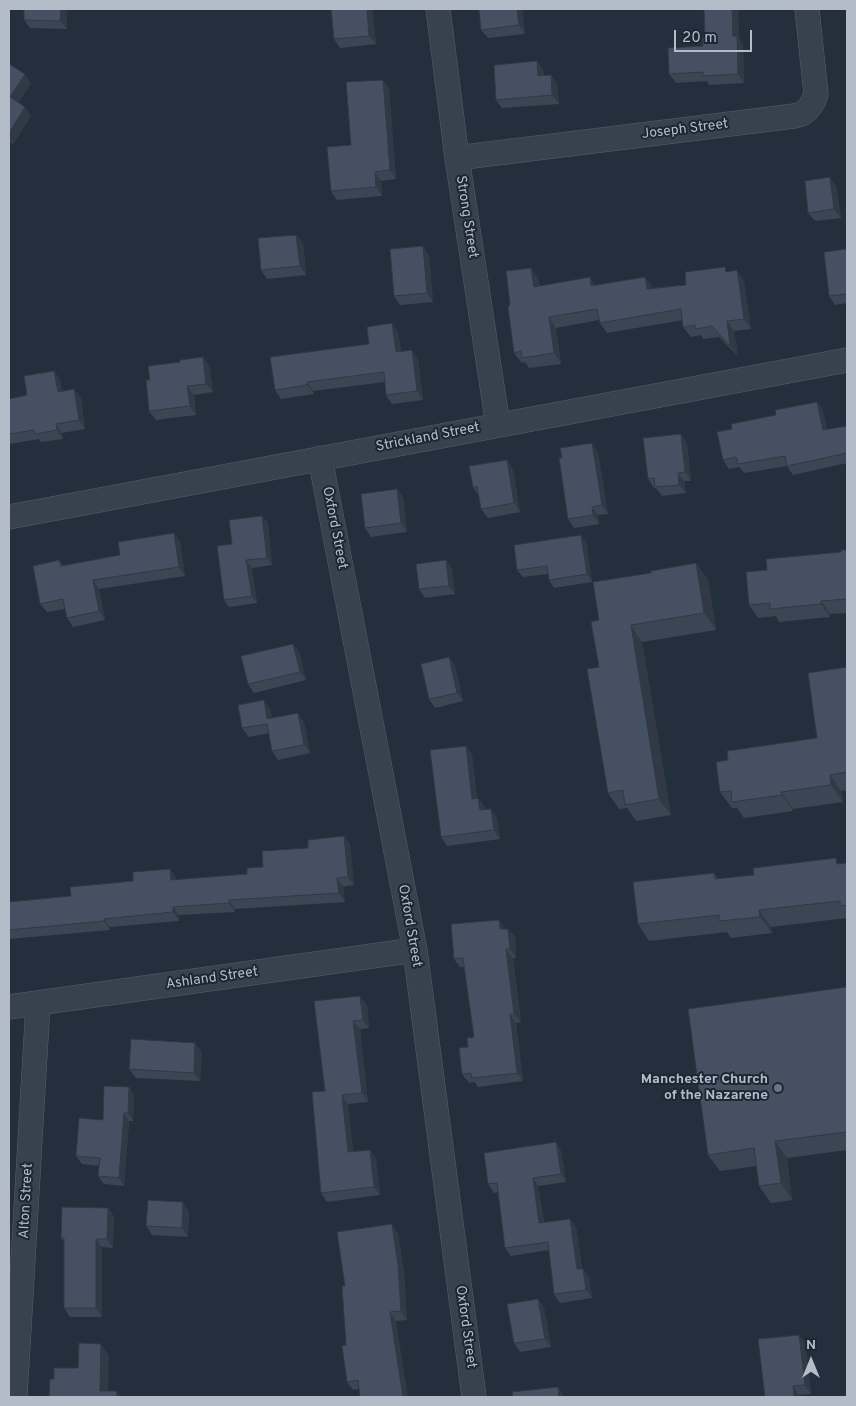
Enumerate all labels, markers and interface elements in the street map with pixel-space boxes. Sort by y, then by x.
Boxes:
scale bar [676,20,754,52]
text: 20 m [682,29,717,48]
street label: Joseph Street [641,116,729,144]
street label: Strong Street [451,174,481,260]
street label: Strickland Street [375,420,481,456]
street label: Oxford Street [318,485,350,571]
street label: Oxford Street [393,883,425,969]
street label: Ashland Street [165,964,259,994]
place label: Manchester Church of the Nazarene [641,1072,768,1104]
marker: Manchester Church of the Nazarene [772,1082,784,1094]
street label: Alton Street [17,1163,37,1239]
street label: Oxford Street [451,1284,479,1370]
north arrow [786,1336,836,1386]
text: N [806,1337,816,1354]

